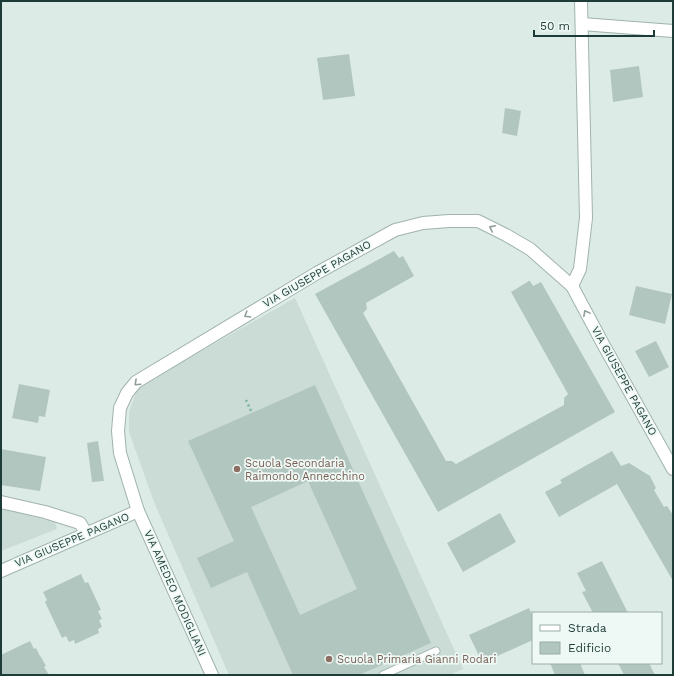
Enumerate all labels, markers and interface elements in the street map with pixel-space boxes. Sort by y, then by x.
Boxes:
scale bar [534,12,654,38]
text: 50 m [540,19,570,33]
one-way arrow [488,225,496,233]
street label: VIA GIUSEPPE PAGANO [261,238,373,310]
one-way arrow [584,309,591,317]
one-way arrow [244,311,251,318]
street label: VIA GIUSEPPE PAGANO [589,324,659,438]
one-way arrow [134,379,141,386]
place label: Scuola Secondaria Raimondo Annecchino [245,457,365,483]
marker: Scuola Secondaria Raimondo Annecchino [232,464,242,474]
street label: VIA GIUSEPPE PAGANO [13,510,131,570]
street label: VIA AMEDEO MODIGLIANI [141,528,209,658]
legend [532,612,662,664]
text: Strada [568,621,607,635]
text: Edificio [568,641,611,655]
place label: Scuola Primaria Gianni Rodari [337,653,496,666]
marker: Scuola Primaria Gianni Rodari [324,654,334,664]

